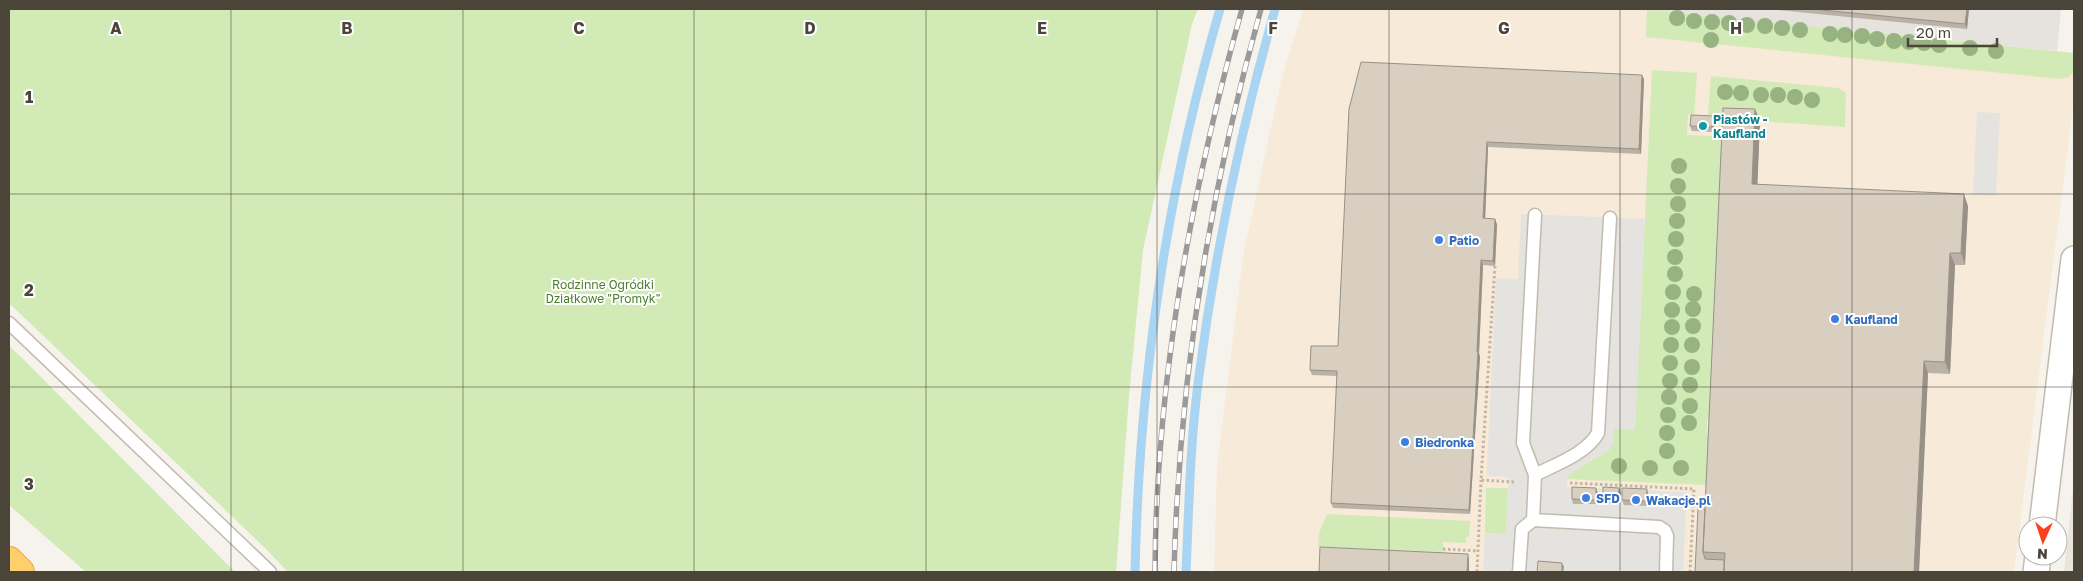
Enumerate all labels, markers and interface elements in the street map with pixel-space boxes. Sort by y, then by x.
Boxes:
scale bar [1908,15,1997,47]
text: A [110,18,122,38]
text: B [341,18,353,38]
text: C [573,18,585,38]
text: D [804,18,816,38]
text: E [1037,18,1047,38]
text: F [1268,18,1278,38]
text: G [1498,18,1510,38]
text: H [1730,18,1742,38]
text: 20 m [1916,23,1951,41]
text: 1 [25,87,33,107]
place label: Piastów - Kaufland [1713,112,1768,141]
marker: Piastów - Kaufland [1697,120,1709,132]
place label: Patio [1449,233,1479,248]
marker: Patio [1433,234,1445,246]
park label: Rodzinne Ogródki Działkowe "Promyk" [546,277,660,306]
text: 2 [24,280,34,300]
place label: Kaufland [1845,312,1898,327]
marker: Kaufland [1829,313,1841,325]
place label: Biedronka [1415,435,1474,450]
marker: Biedronka [1399,436,1411,448]
text: 3 [24,474,34,494]
place label: SFD [1596,491,1620,506]
marker: SFD [1580,492,1592,504]
place label: Wakacje.pl [1646,493,1710,508]
marker: Wakacje.pl [1630,494,1642,506]
north arrow [2018,516,2068,566]
text: N [2037,546,2048,563]

